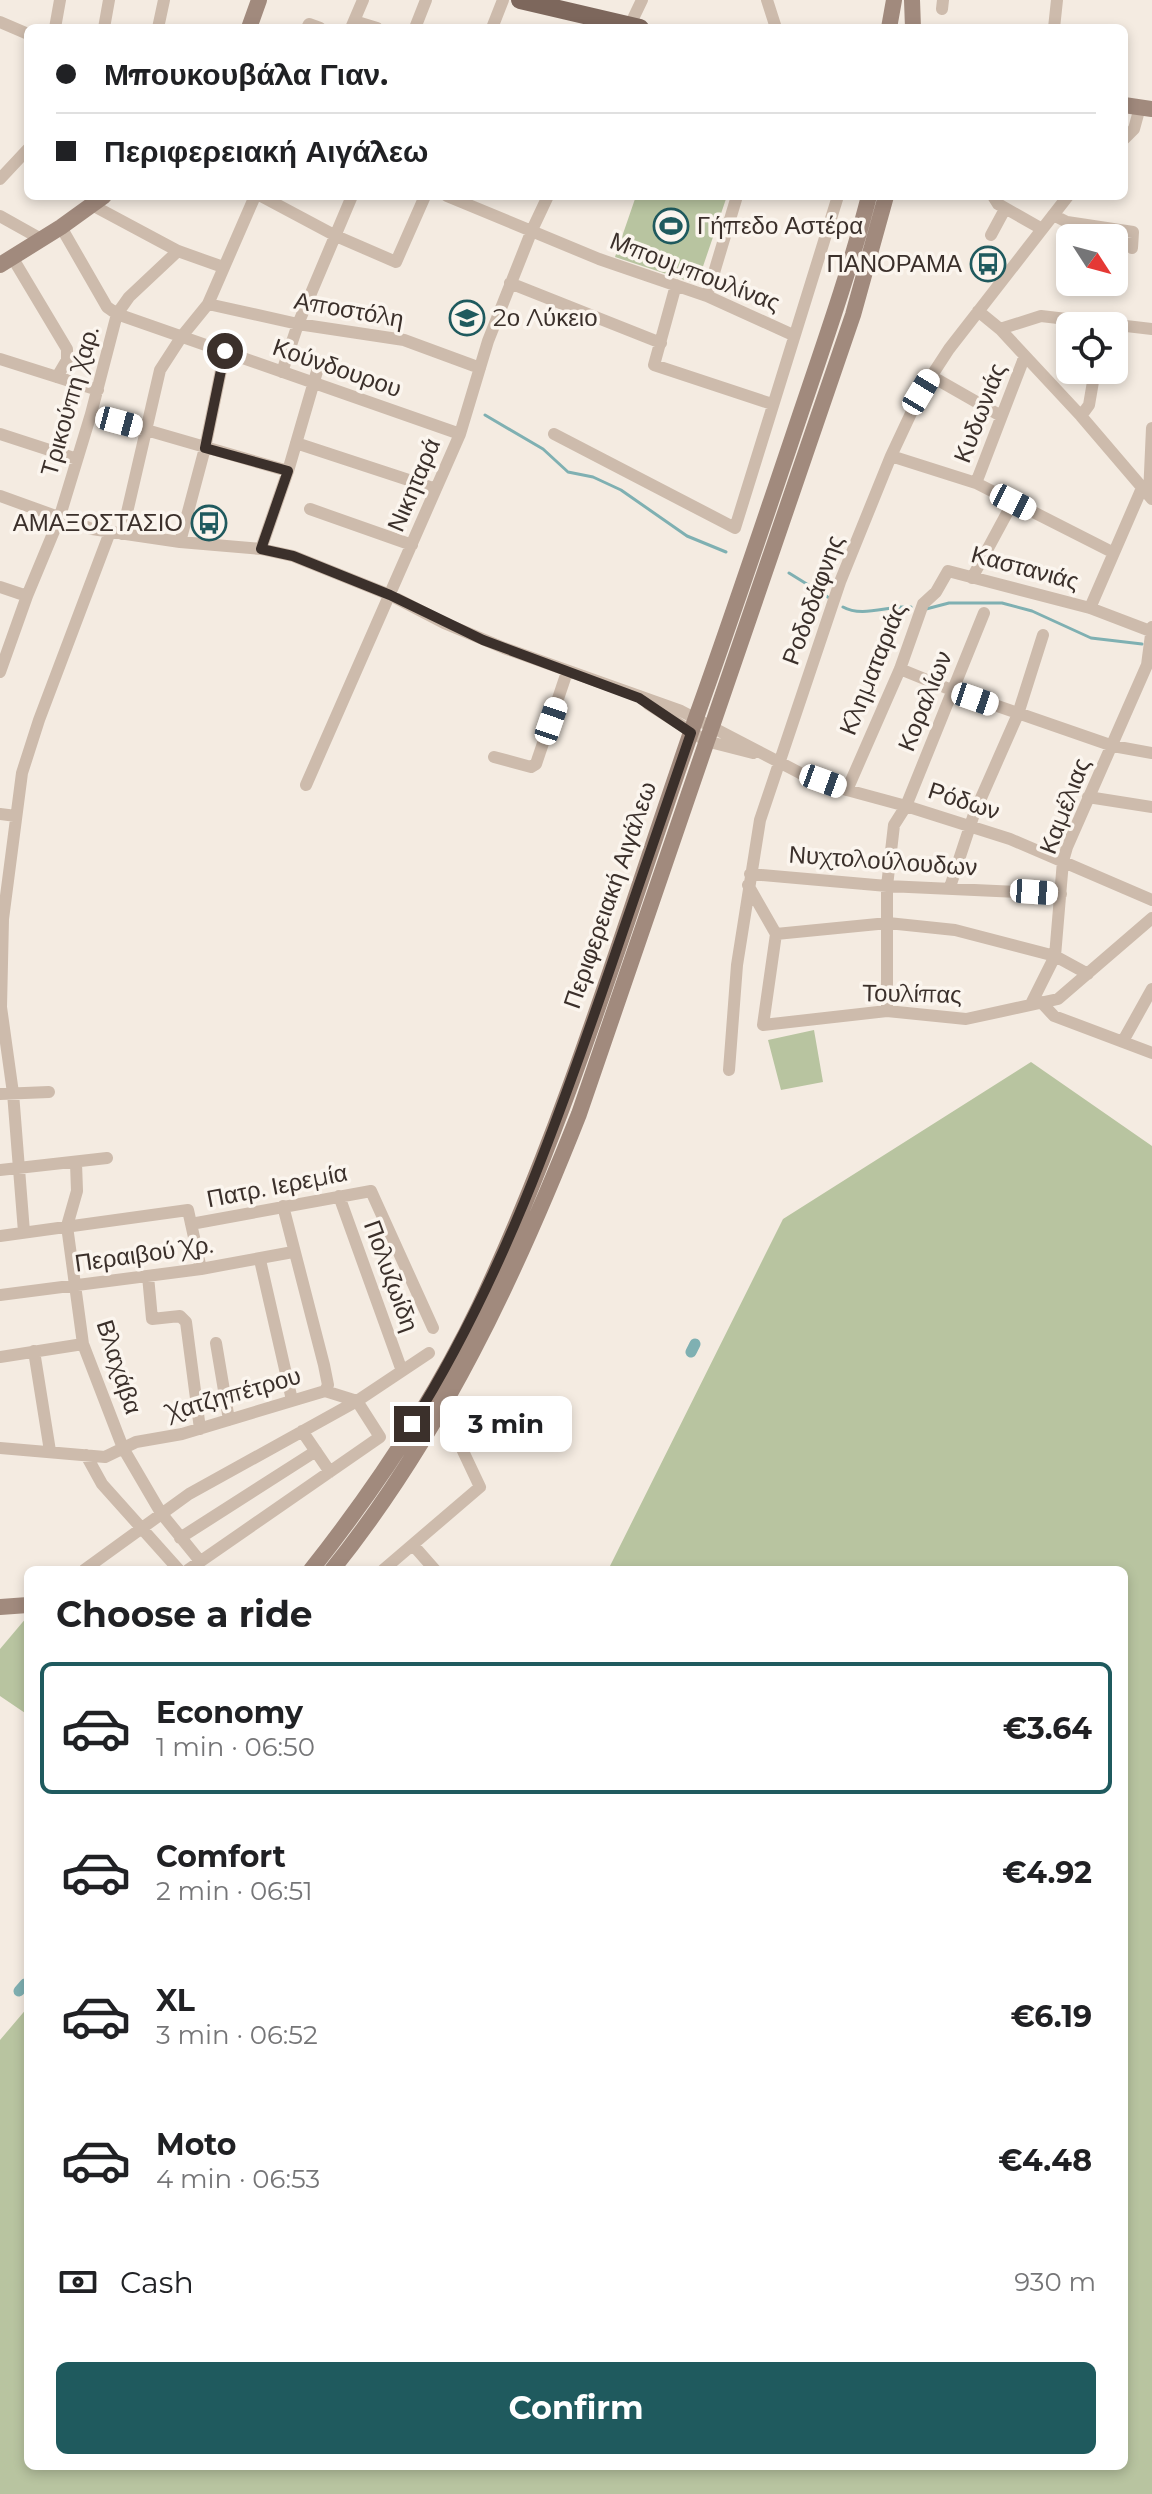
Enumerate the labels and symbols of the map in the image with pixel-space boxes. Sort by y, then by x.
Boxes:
sports icon: Γήπεδο Αστέρα [652,207,690,245]
place label: Γήπεδο Αστέρα [697,211,863,240]
north arrow [1056,224,1128,296]
street label: Μπουμπουλίνας [606,226,784,317]
bus stop icon: ΠΑΝΟΡΑΜΑ [969,245,1007,283]
place label: ΠΑΝΟΡΑΜΑ [826,249,962,278]
street label: Αποστόλη [292,286,406,333]
school or university icon: 2ο Λύκειο [448,299,486,337]
place label: 2ο Λύκειο [493,303,598,332]
street label: Τρικούπη Χαρ. [34,322,105,479]
street label: Κούνδουρου [269,332,405,403]
route start [207,333,243,369]
street label: Κυδωνιάς [947,359,1012,467]
car [898,365,944,419]
car [93,404,145,440]
street label: Νικηταρά [381,434,446,536]
car [986,480,1040,524]
bus stop icon: ΑΜΑΞΟΣΤΑΣΙΟ [190,504,228,542]
place label: ΑΜΑΞΟΣΤΑΣΙΟ [13,508,183,537]
street label: Ροδοδάφνης [776,531,849,669]
street label: Καστανιάς [968,539,1082,596]
street label: Κληματαριάς [833,598,912,739]
street label: Κοραλίων [891,646,958,755]
car [948,680,1002,718]
car [532,694,570,748]
street label: Καμέλιας [1033,754,1096,858]
car [796,762,850,800]
street label: Ρόδων [925,775,1004,826]
street label: Περιφερειακή Αιγάλεω [557,778,662,1012]
street label: Νυχτολούλουδων [788,839,978,882]
car [1009,878,1059,906]
street label: Τουλίπας [862,978,962,1009]
street label: Πατρ. Ιερεμία [204,1158,350,1213]
street label: Πολυζωίδη [358,1216,425,1336]
street label: Περαιβού Χρ. [73,1229,215,1278]
street label: Βλαχάβα [91,1316,148,1418]
street label: Χατζηπέτρου [161,1361,304,1427]
callout: 3 min [440,1396,572,1452]
route end [394,1406,430,1442]

